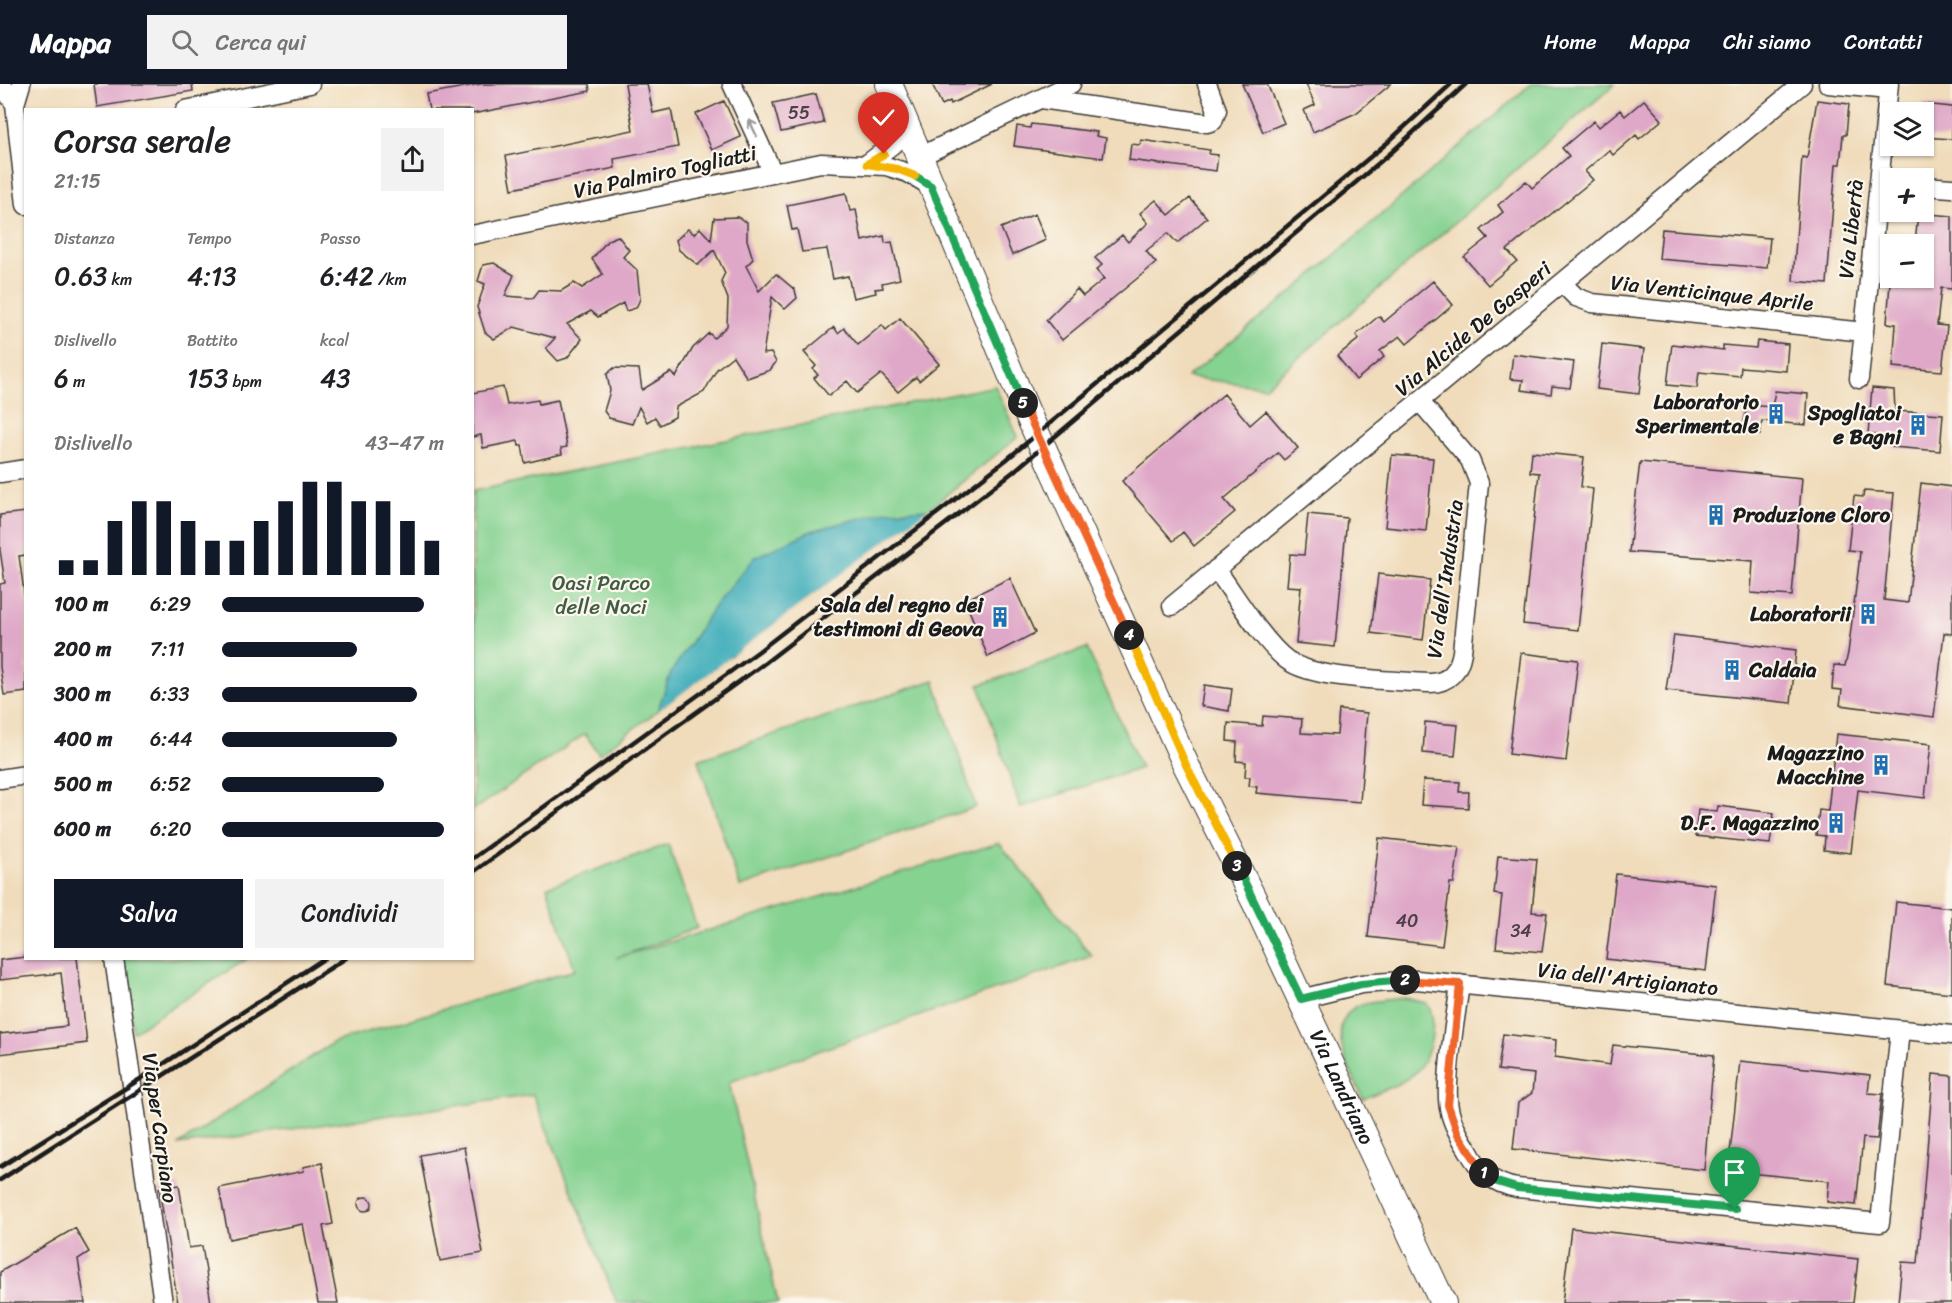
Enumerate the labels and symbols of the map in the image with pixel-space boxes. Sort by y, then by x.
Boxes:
pin [858,92,909,154]
house number: 55 [788,97,810,129]
one-way arrow [747,120,758,138]
street label: Via Palmiro Togliatti [570,134,761,210]
street label: Via Libertà [1827,177,1875,281]
street label: Via Alcide De Gasperi [1386,251,1561,407]
street label: Via Venticinque Aprile [1609,263,1815,323]
place label: Laboratorio Sperimentale [1634,383,1760,445]
pin: 5 [1008,388,1038,418]
place label: Spogliatoi e Bagni [1806,394,1902,456]
building icon: Laboratorio Sperimentale [1764,402,1788,426]
building icon: Spogliatoi e Bagni [1906,413,1930,437]
place label: Produzione Cloro [1733,496,1890,534]
street label: Via dell'Industria [1415,497,1475,661]
building icon: Produzione Cloro [1704,503,1728,527]
park label: Oasi Parco delle Noci [552,564,650,626]
place label: Sala del regno dei testimoni di Geova [814,586,984,648]
place label: Laboratorii [1750,595,1852,633]
building icon: Laboratorii [1856,602,1880,626]
building icon: Sala del regno dei testimoni di Geova [988,605,1012,629]
pin: 4 [1114,620,1144,650]
place label: Caldaia [1748,651,1817,689]
building icon: Caldaia [1720,658,1744,682]
place label: Magazzino Macchine [1766,734,1865,796]
building icon: Magazzino Macchine [1869,753,1893,777]
place label: D.F. Magazzino [1680,804,1819,842]
building icon: D.F. Magazzino [1824,811,1848,835]
pin: 3 [1222,851,1252,881]
house number: 40 [1396,905,1418,937]
house number: 34 [1510,915,1532,947]
street label: Via dell'Artigianato [1536,951,1720,1007]
pin: 2 [1390,965,1420,995]
street label: Via Landriano [1298,1023,1385,1151]
street label: Via per Carpiano [131,1050,189,1206]
pin [1709,1147,1760,1209]
pin: 1 [1469,1158,1499,1188]

